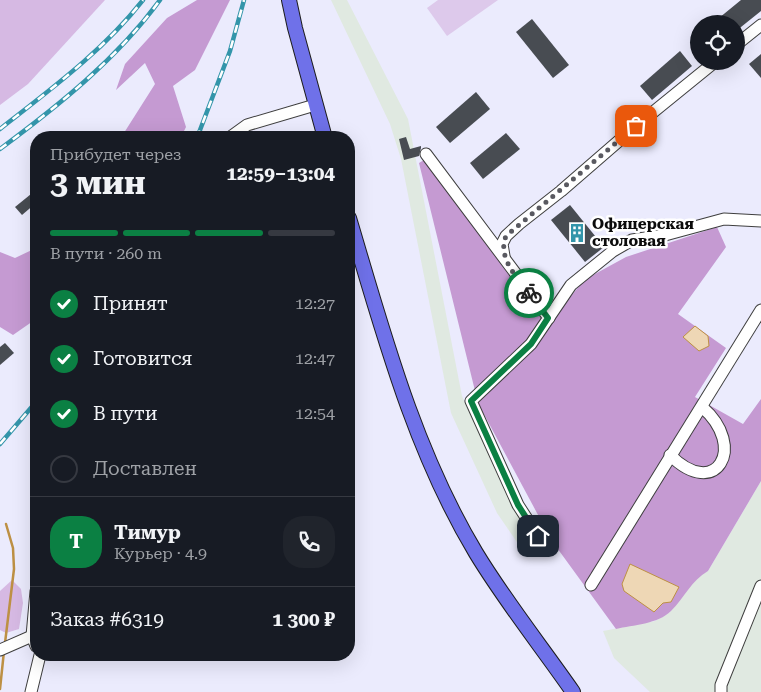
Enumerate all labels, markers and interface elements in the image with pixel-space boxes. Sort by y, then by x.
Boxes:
map controls [690,15,745,70]
button: locate [690,15,745,70]
pin [615,105,657,147]
icon: bag [622,112,650,140]
text: Прибудет через [50,145,181,164]
text: 12:59–13:04 [226,162,335,185]
text: 3 мин [50,164,146,202]
place label: Офицерская столовая [592,215,694,250]
building icon: Офицерская столовая [566,222,588,244]
text: В пути · 260 m [50,244,162,263]
courier [504,268,554,318]
icon: bike [515,279,543,307]
icon: check [50,290,78,318]
text: Принят [93,292,168,315]
text: 12:27 [295,294,335,313]
icon: check [50,345,78,373]
text: Готовится [93,347,192,370]
text: 12:47 [295,349,335,368]
icon: check [50,400,78,428]
text: В пути [93,402,157,425]
text: 12:54 [295,404,335,423]
text: Доставлен [93,457,197,480]
pin [517,515,559,557]
button: phone [283,516,335,568]
text: Тимур [114,521,181,544]
icon: home [524,522,552,550]
text: Т [69,530,83,553]
text: Курьер · 4.9 [114,544,207,563]
text: Заказ #6319 [50,608,164,631]
text: 1 300 ₽ [272,608,335,631]

